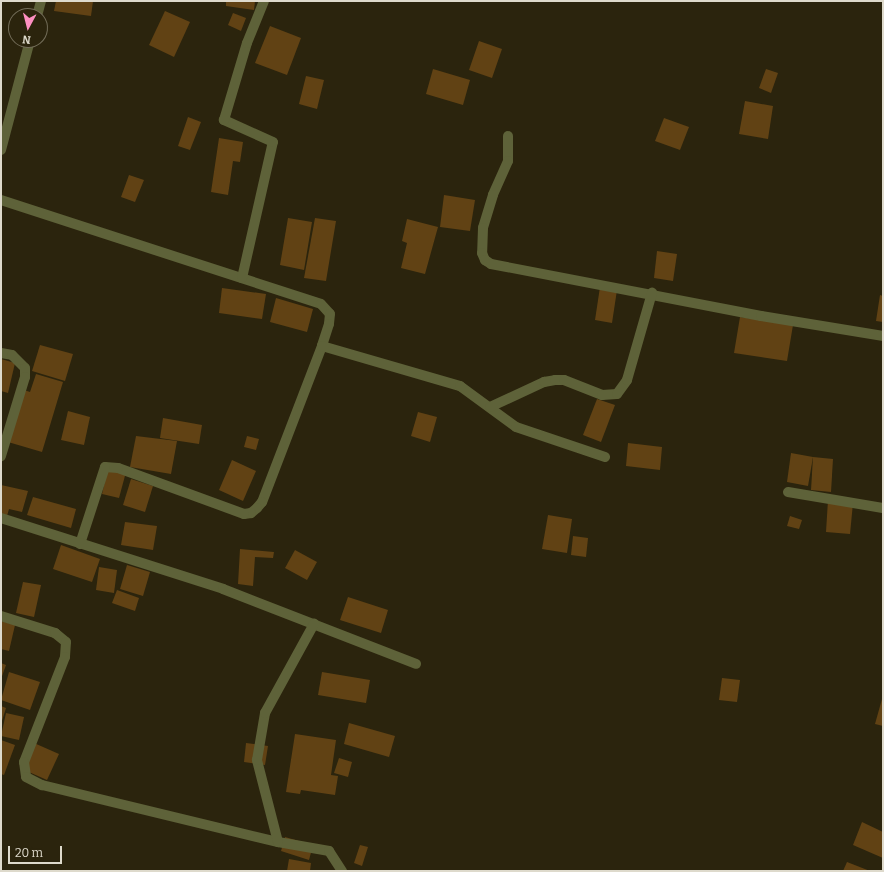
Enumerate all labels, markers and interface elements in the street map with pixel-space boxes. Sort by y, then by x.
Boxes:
north arrow [8,8,48,48]
text: N [22,32,32,46]
scale bar [10,838,64,864]
text: 20 m [15,846,43,860]

